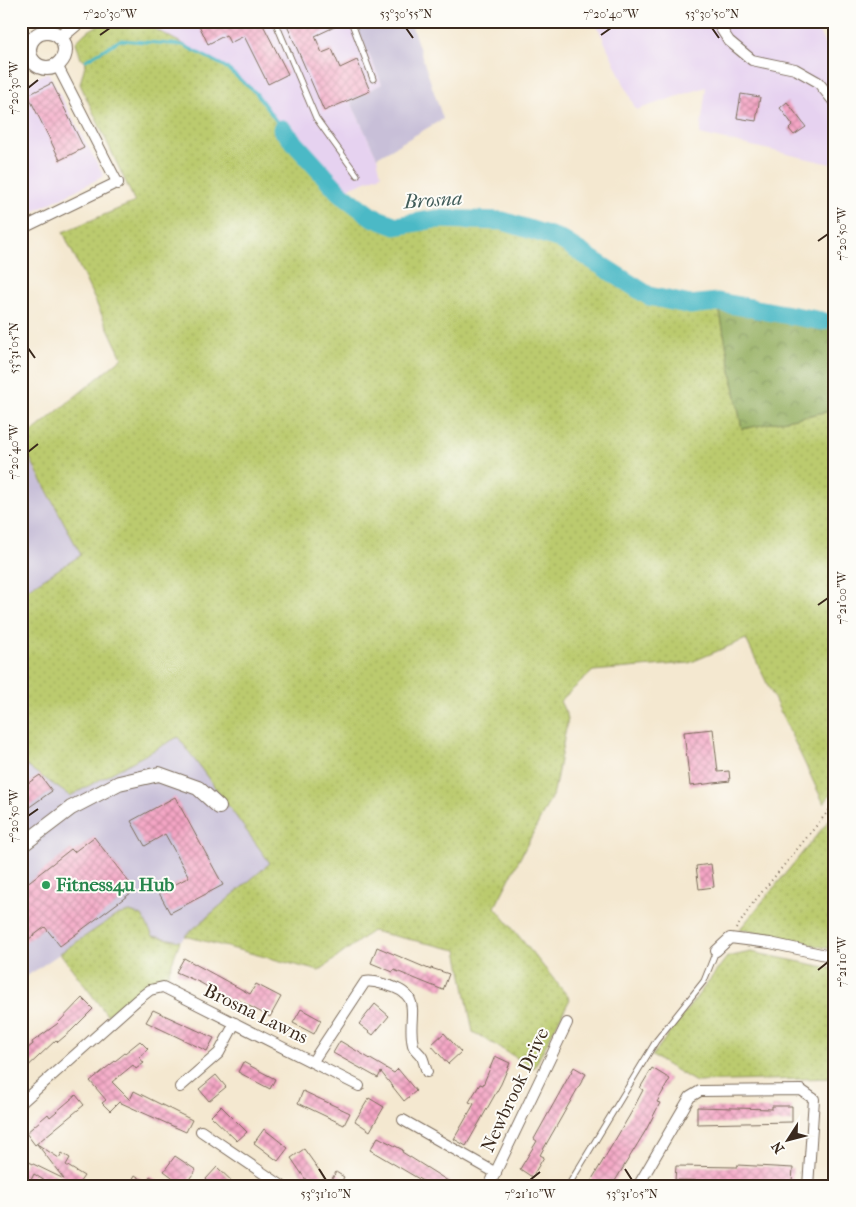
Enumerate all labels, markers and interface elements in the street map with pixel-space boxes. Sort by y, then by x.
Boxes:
text: 7°20'30"W [83,7,138,21]
text: 53°30'55"N [380,7,432,21]
text: 7°20'40"W [583,7,640,21]
text: 53°30'50"N [685,7,739,21]
text: 7°20'30"W [7,60,21,115]
water label: Brosna [402,186,463,214]
text: 7°20'50"W [835,206,849,261]
text: 53°31'05"N [7,322,21,374]
text: 7°20'40"W [7,423,21,480]
text: 7°21'00"W [835,570,849,624]
text: 7°20'50"W [7,788,21,843]
place label: Fitness4u Hub [55,874,174,896]
marker: Fitness4u Hub [40,879,52,891]
text: 7°21'10"W [835,936,849,987]
street label: Brosna Lawns [200,979,312,1049]
street label: Newbrook Drive [477,1024,553,1156]
north arrow [764,1114,814,1164]
text: N [768,1138,788,1157]
text: 53°31'10"N [301,1187,351,1201]
text: 7°21'10"W [505,1187,556,1201]
text: 53°31'05"N [606,1187,658,1201]

